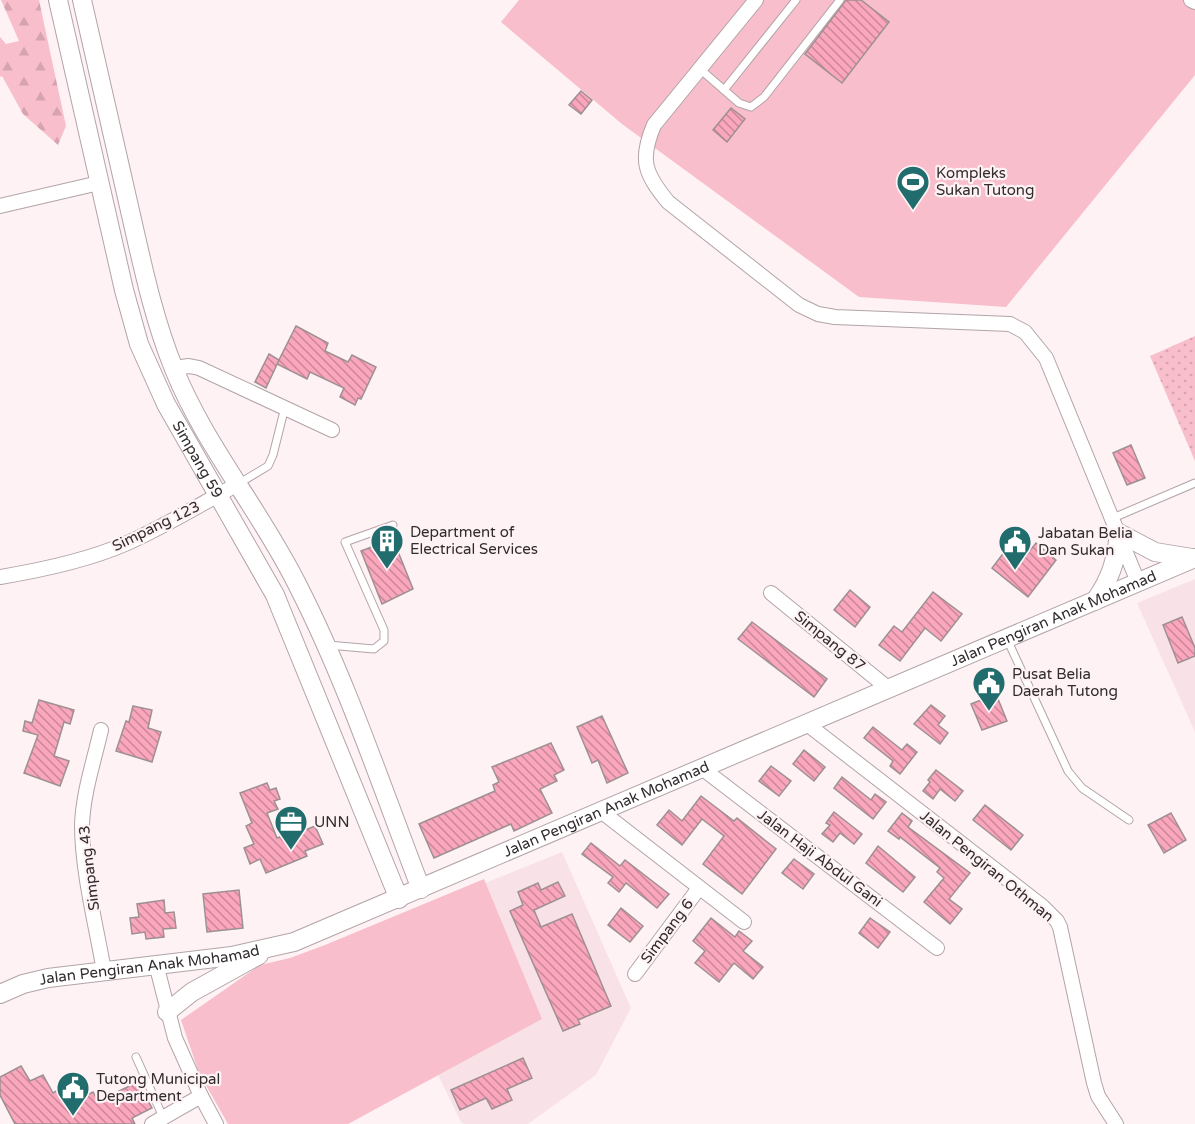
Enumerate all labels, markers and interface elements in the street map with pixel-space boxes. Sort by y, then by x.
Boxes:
sports icon: Kompleks Sukan Tutong [895,164,931,211]
place label: Kompleks Sukan Tutong [936,164,1034,199]
street label: Simpang 59 [168,418,227,501]
street label: Simpang 123 [109,497,203,555]
building icon: Department of Electrical Services [369,523,405,570]
place label: Department of Electrical Services [410,523,538,558]
public building icon: Jabatan Belia Dan Sukan [997,524,1033,571]
place label: Jabatan Belia Dan Sukan [1038,524,1133,559]
street label: Jalan Pengiran Anak Mohamad [948,567,1159,670]
street label: Simpang 87 [791,607,869,675]
public building icon: Pusat Belia Daerah Tutong [971,665,1007,712]
place label: Pusat Belia Daerah Tutong [1012,665,1118,700]
street label: Jalan Pengiran Anak Mohamad [500,757,712,861]
office icon: UNN [273,804,309,851]
street label: Jalan Haji Abdul Gani [754,805,886,911]
street label: Jalan Pengiran Othman [916,806,1058,926]
place label: UNN [314,813,349,831]
street label: Simpang 43 [75,824,103,912]
street label: Simpang 6 [637,895,697,967]
street label: Jalan Pengiran Anak Mohamad [37,941,261,989]
public building icon: Tutong Municipal Department [55,1070,91,1117]
place label: Tutong Municipal Department [96,1070,220,1105]

